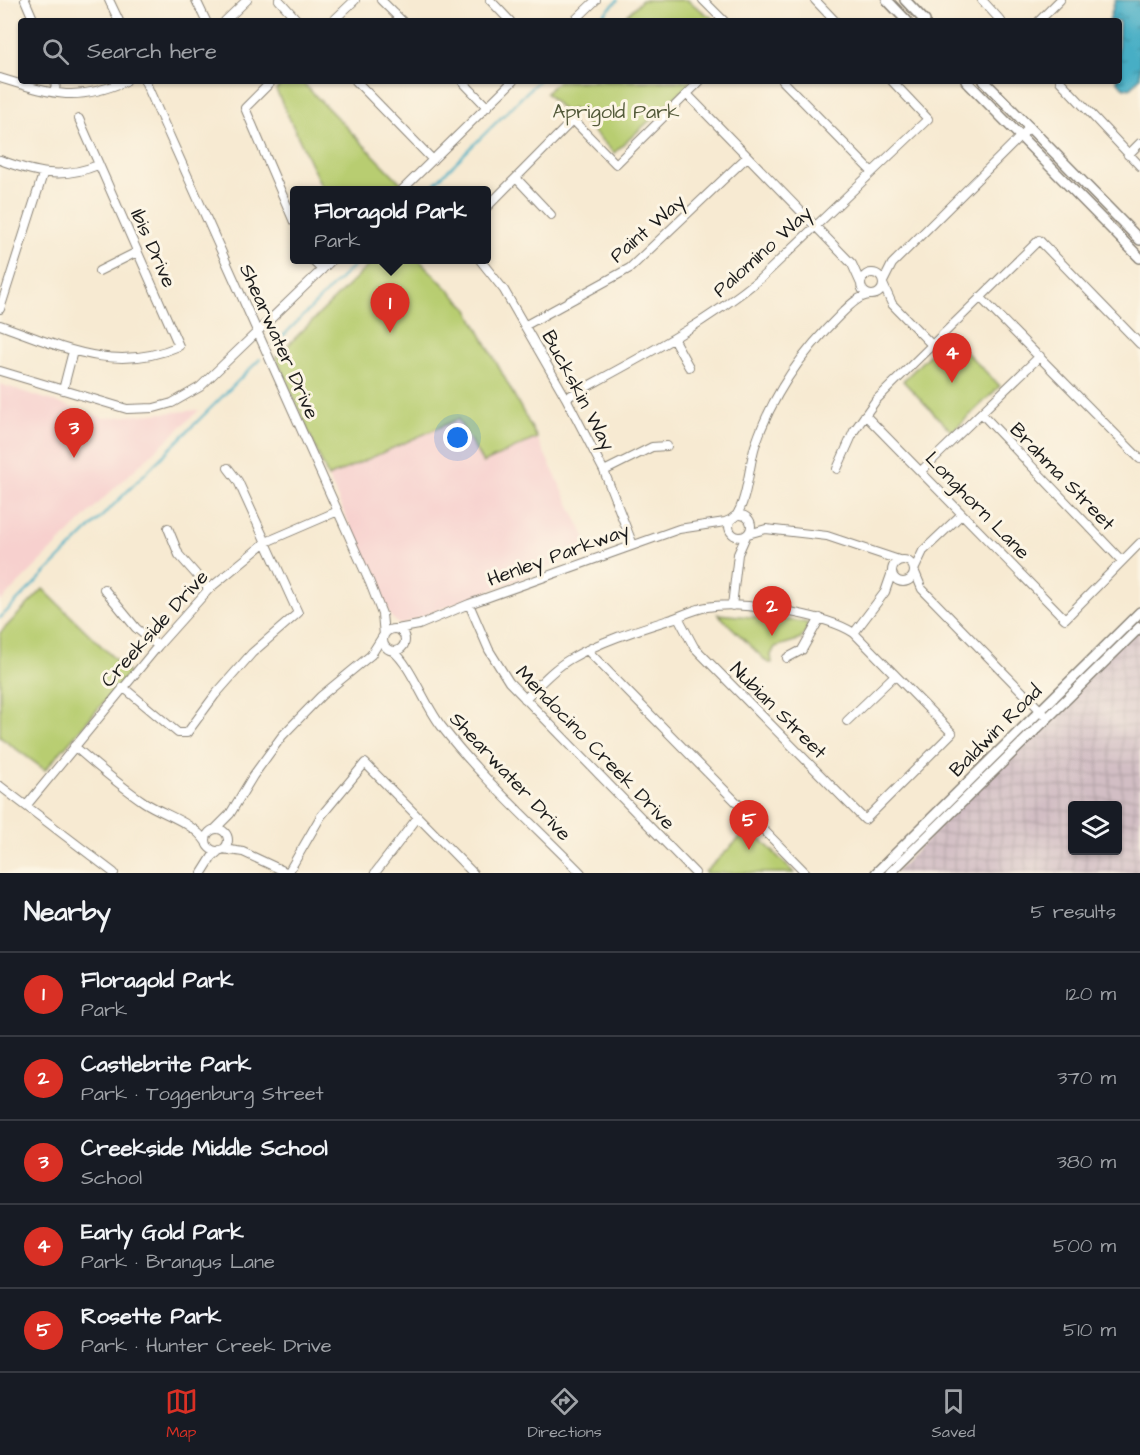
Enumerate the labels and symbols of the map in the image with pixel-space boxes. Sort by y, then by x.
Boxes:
park label: Aprigold Park [552,98,680,127]
street label: Paint Way [604,188,692,270]
street label: Palomino Way [707,199,819,305]
street label: Ibis Drive [123,205,183,292]
street label: Shearwater Drive [232,259,326,424]
pin: 1 [370,284,410,333]
street label: Buckskin Way [534,325,622,456]
pin: 4 [932,334,972,383]
pin: 3 [54,408,94,458]
street label: Brahma Street [1003,416,1121,537]
your location [443,423,472,452]
street label: Longhorn Lane [918,445,1036,567]
street label: Henley Parkway [483,516,634,595]
street label: Creekside Drive [94,564,215,694]
pin: 2 [752,586,792,636]
street label: Nubian Street [724,656,833,765]
street label: Mendocino Creek Drive [509,659,682,836]
street label: Baldwin Road [943,678,1048,783]
street label: Shearwater Drive [443,706,578,848]
pin: 5 [730,800,768,850]

